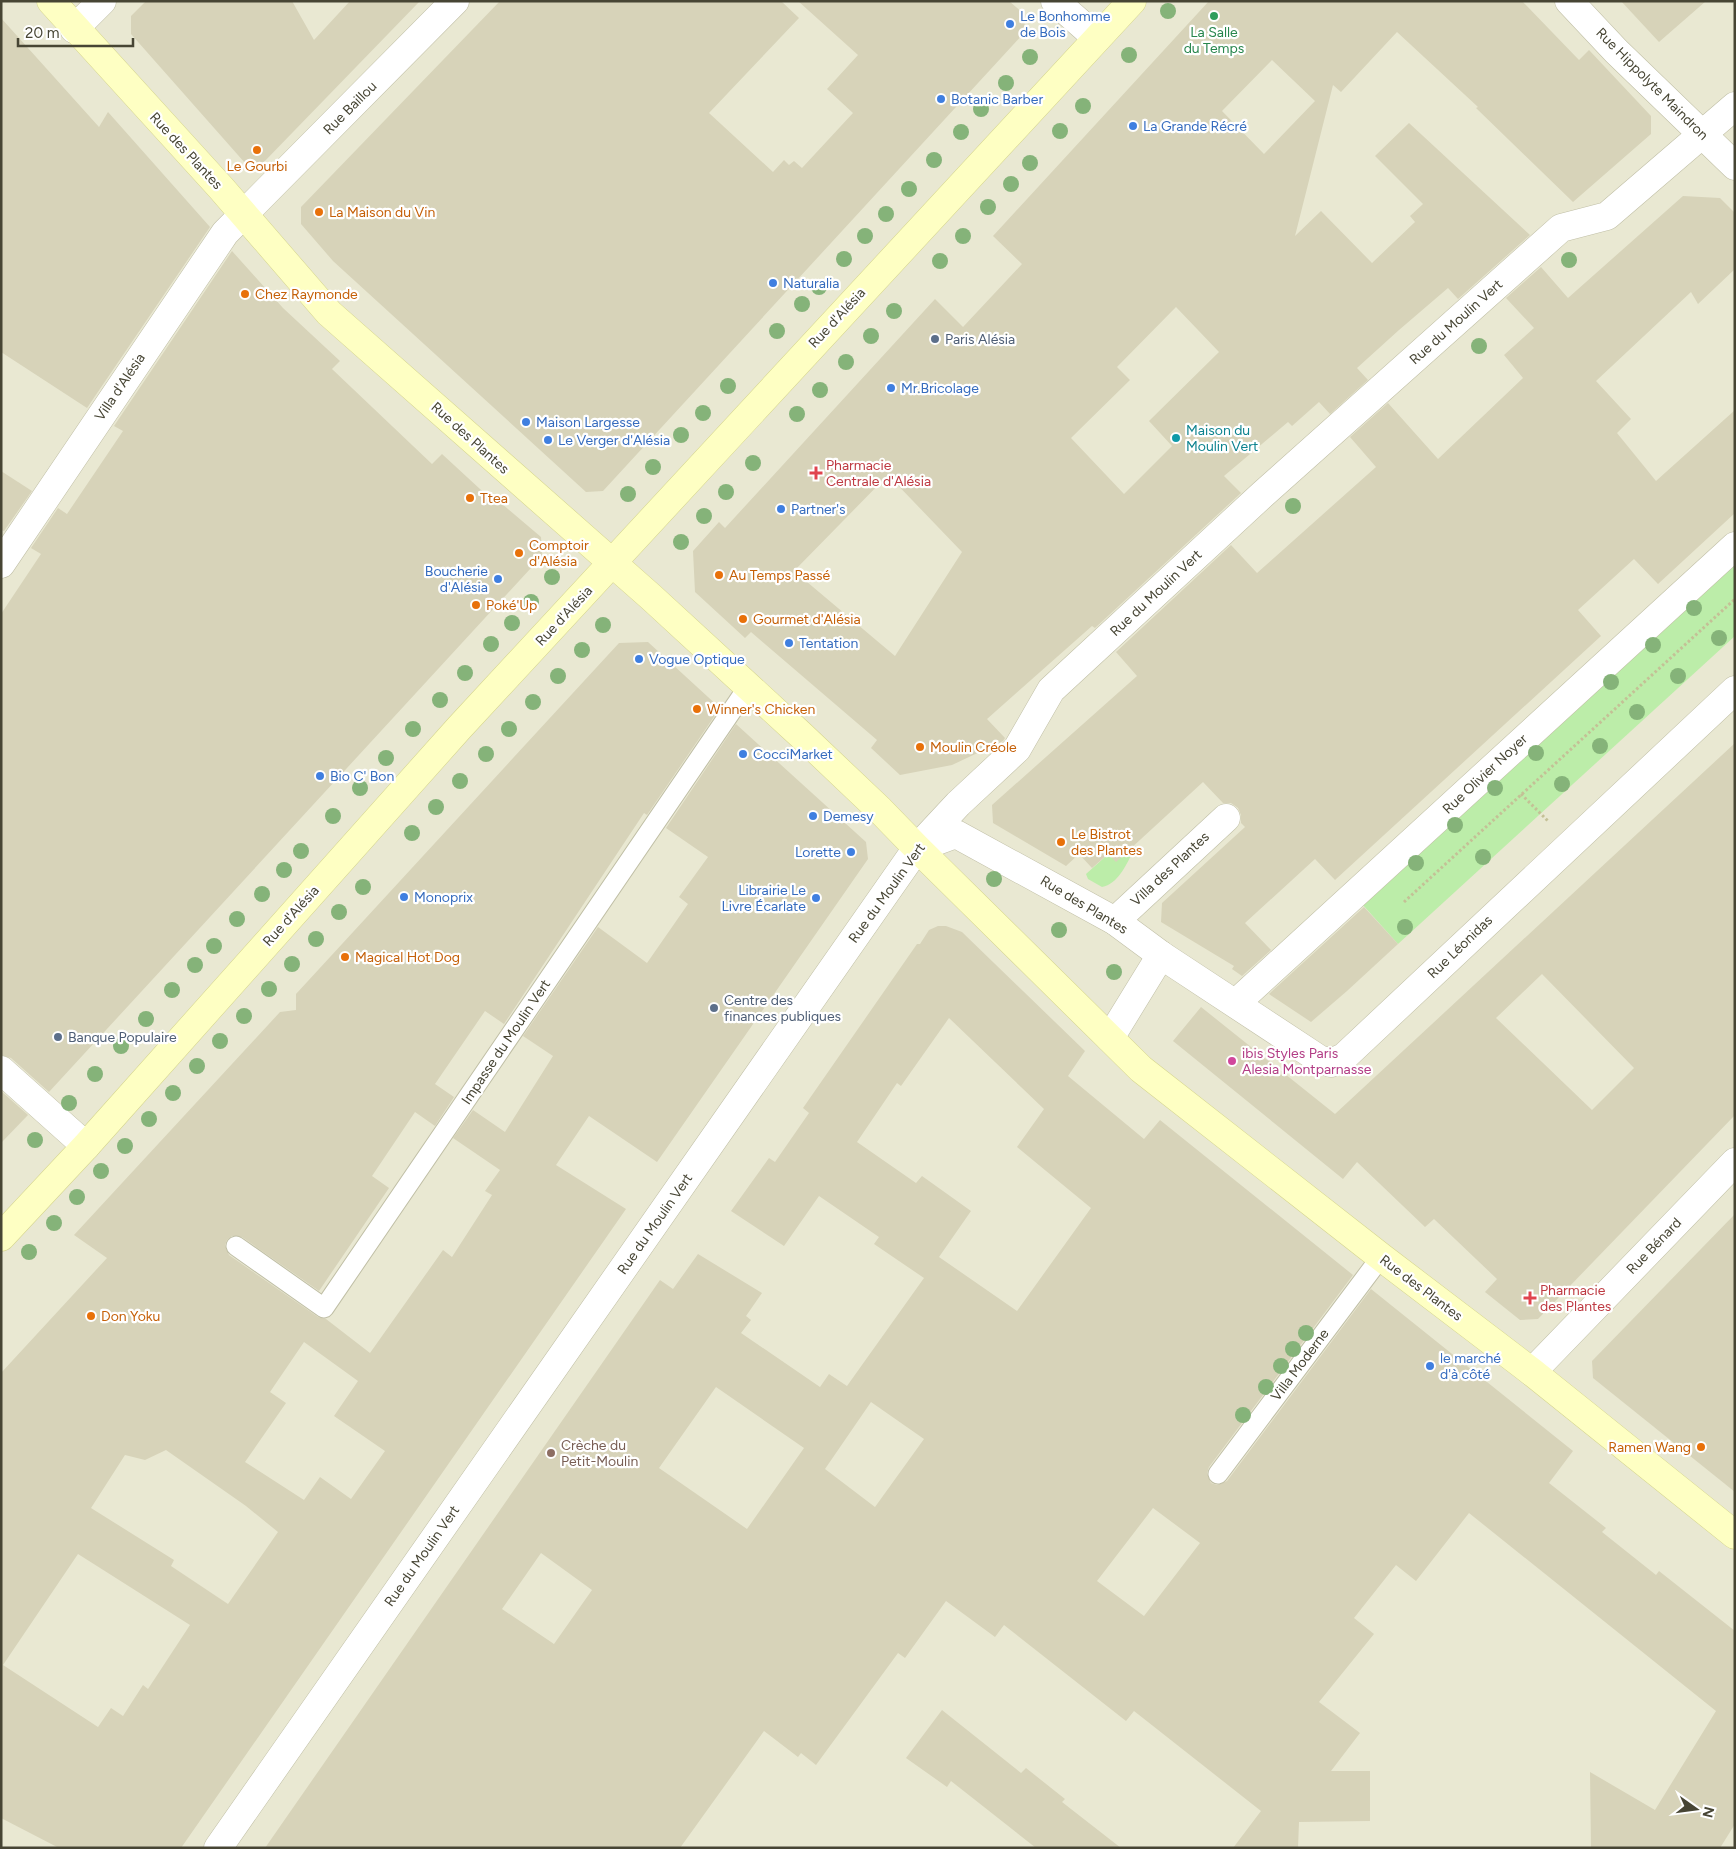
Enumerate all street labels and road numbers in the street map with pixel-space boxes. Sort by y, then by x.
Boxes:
street label: Rue Hippolyte Maindron [1592,24,1712,144]
street label: Rue Baillou [320,78,380,138]
street label: Rue des Plantes [146,109,226,193]
street label: Rue du Moulin Vert [1406,276,1506,368]
street label: Rue d'Alésia [805,284,869,352]
street label: Villa d'Alésia [91,350,149,424]
street label: Rue des Plantes [427,399,513,477]
street label: Rue du Moulin Vert [1107,546,1205,640]
street label: Rue d'Alésia [532,582,596,650]
street label: Rue Olivier Noyer [1439,730,1531,818]
street label: Villa des Plantes [1127,828,1213,910]
street label: Rue du Moulin Vert [845,840,929,946]
street label: Rue des Plantes [1037,872,1131,938]
street label: Rue d'Alésia [259,882,323,950]
street label: Rue Léonidas [1424,912,1496,982]
street label: Impasse du Moulin Vert [458,976,554,1108]
street label: Rue du Moulin Vert [614,1170,696,1278]
street label: Rue Bénard [1623,1214,1685,1278]
street label: Rue des Plantes [1376,1251,1466,1325]
street label: Villa Moderne [1267,1325,1333,1404]
street label: Rue du Moulin Vert [381,1502,463,1610]

